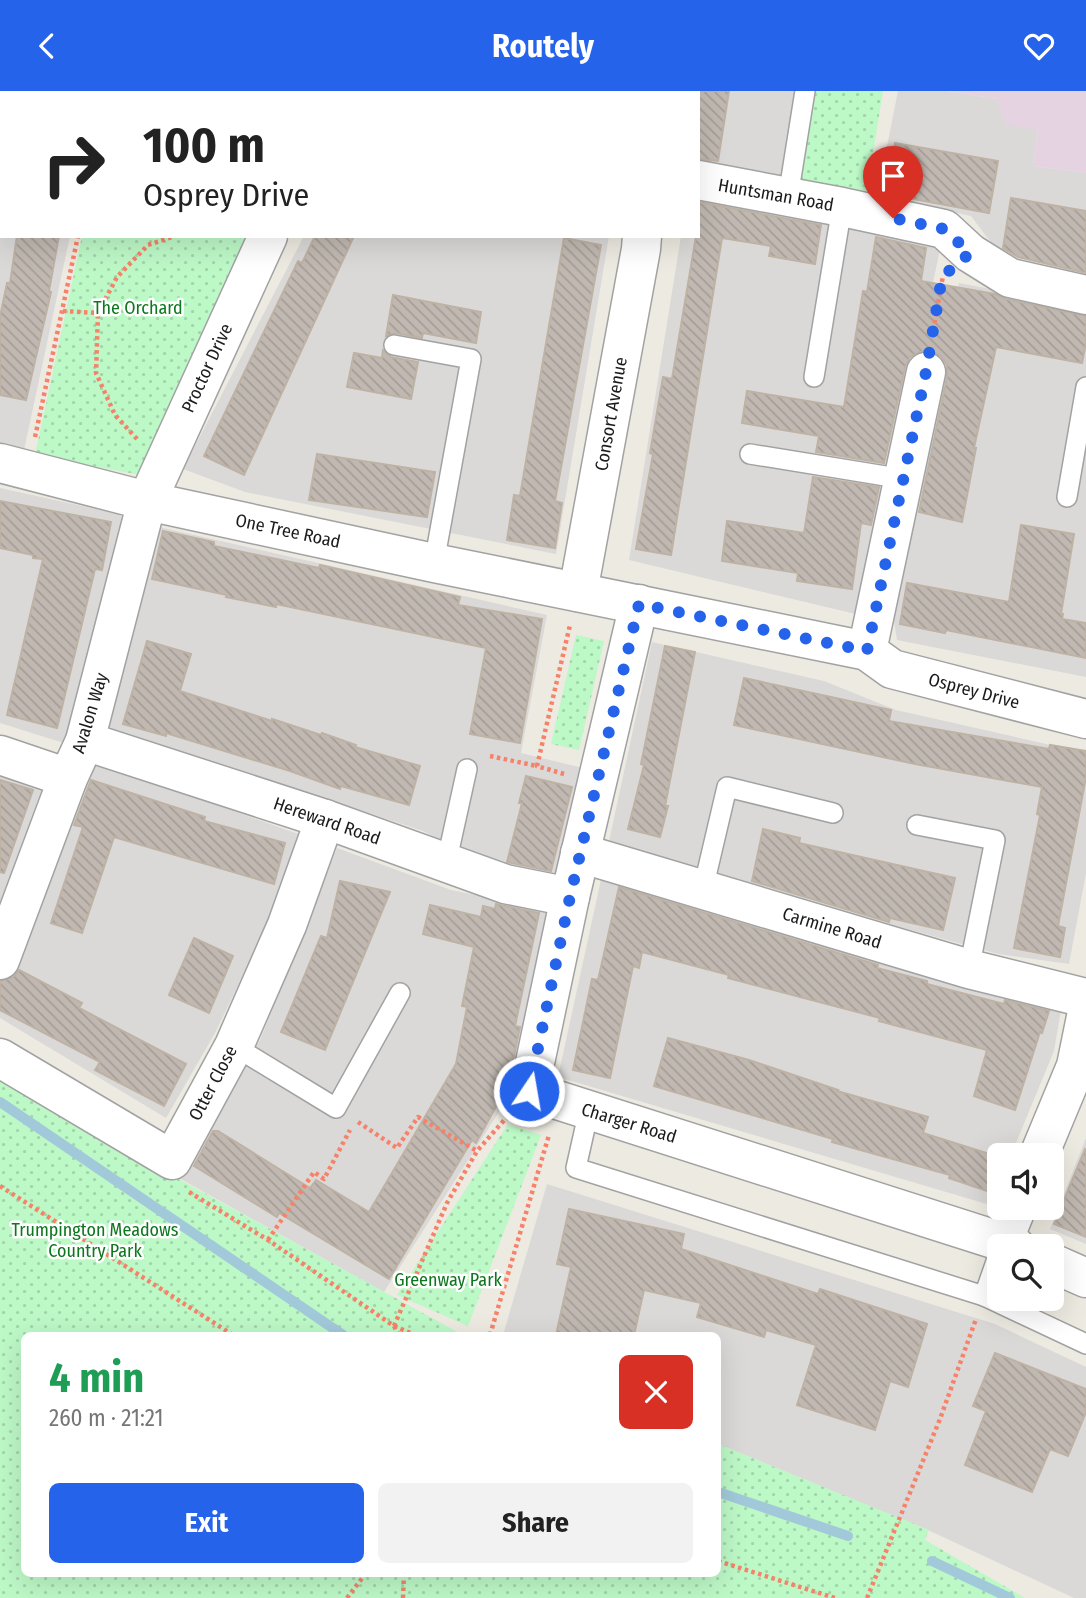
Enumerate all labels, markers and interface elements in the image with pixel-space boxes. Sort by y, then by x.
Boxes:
icon: back [28,27,66,65]
text: Routely [492,27,594,65]
icon: heart [1020,27,1058,65]
text: 100 m [143,116,265,175]
icon: right [28,119,119,210]
pin [863,146,923,218]
icon: arrive [874,157,912,195]
street label: Huntsman Road [716,174,836,216]
text: Osprey Drive [143,176,309,214]
park label: The Orchard [93,297,183,319]
street label: Proctor Drive [177,320,237,416]
street label: Consort Avenue [590,355,632,473]
street label: One Tree Road [233,509,343,553]
street label: Osprey Drive [926,668,1022,714]
street label: Avalon Way [67,670,113,756]
street label: Hereward Road [271,792,383,850]
street label: Carmine Road [780,903,884,953]
street label: Otter Close [184,1042,242,1124]
position arrow [492,1054,566,1128]
street label: Charger Road [579,1098,679,1148]
map controls [987,1143,1064,1311]
button: sound [987,1143,1064,1220]
park label: Trumpington Meadows Country Park [11,1219,179,1262]
button: search [987,1234,1064,1311]
park label: Greenway Park [394,1269,502,1291]
text: 4 min [49,1353,144,1403]
button: close [619,1355,693,1429]
text: 260 m · 21:21 [49,1404,163,1432]
button: Exit [49,1483,364,1563]
button: Share [378,1483,693,1563]

